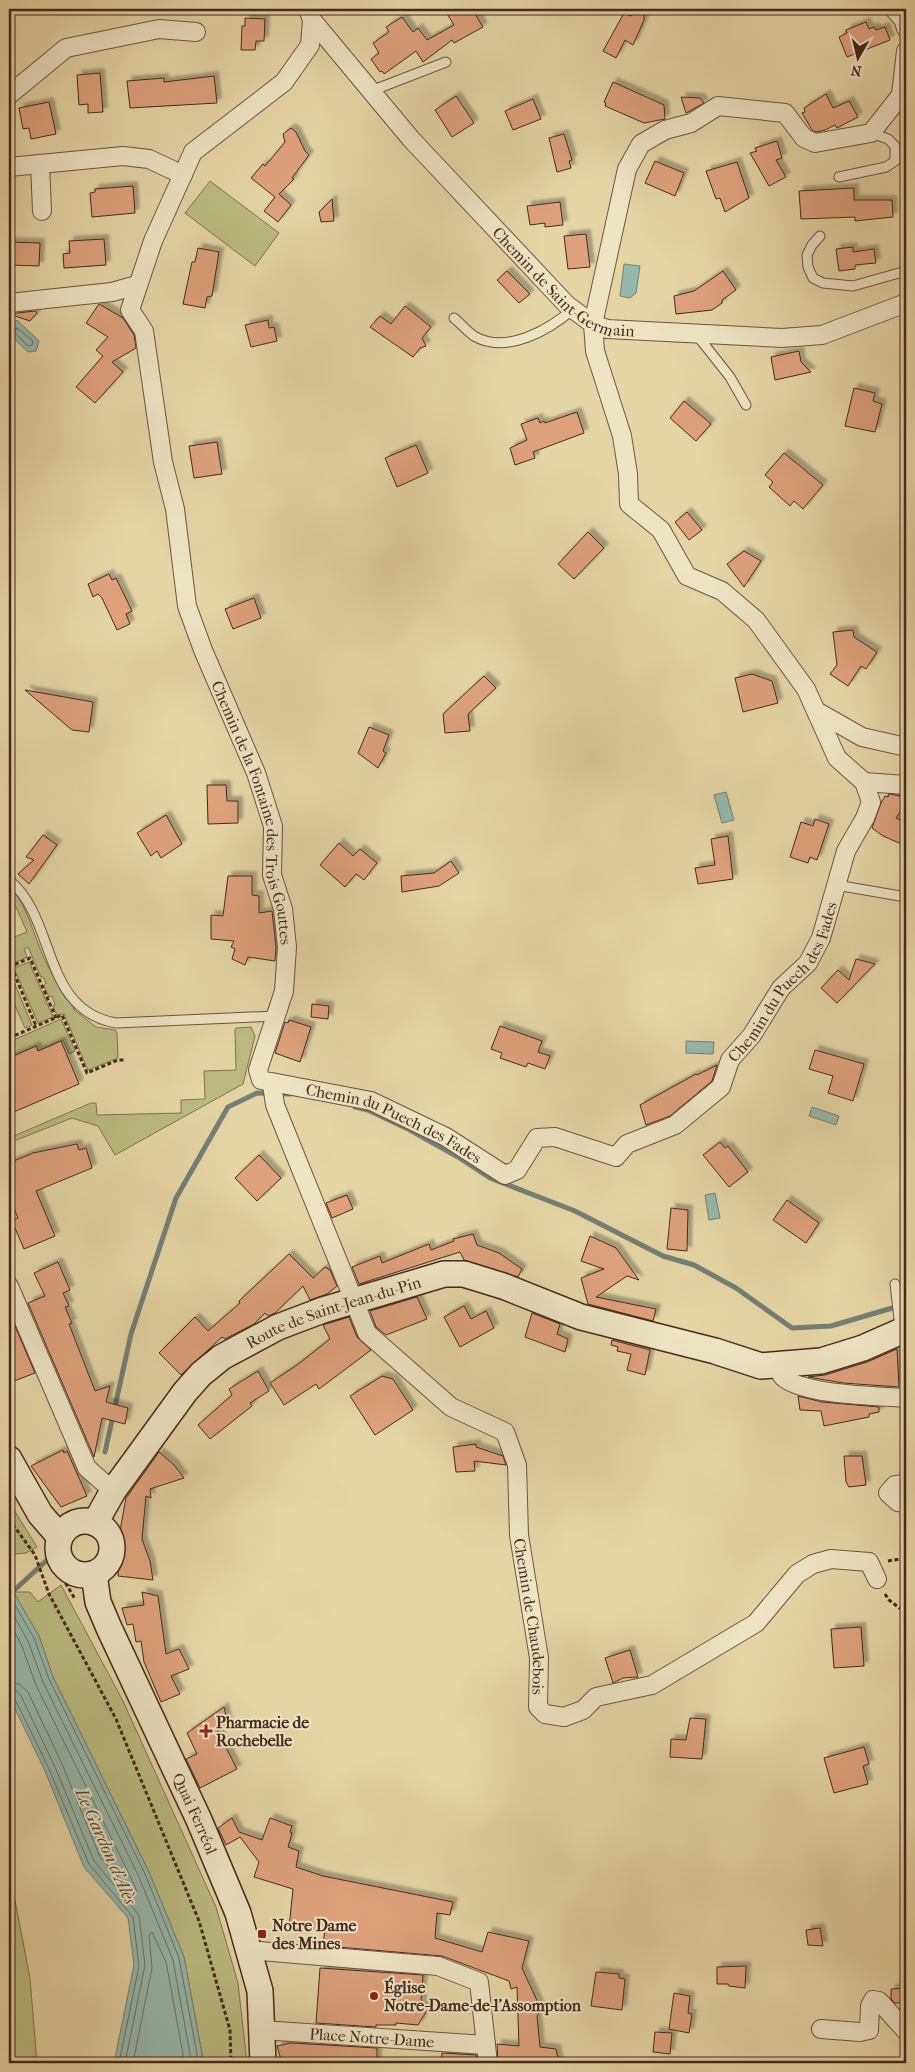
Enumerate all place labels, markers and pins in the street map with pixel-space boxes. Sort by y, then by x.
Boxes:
place label: Pharmacie de Rochebelle [216,1713,309,1750]
marker: Pharmacie de Rochebelle [200,1725,212,1737]
place label: Notre Dame des Mines [272,1916,357,1953]
marker: Notre Dame des Mines [256,1928,268,1940]
place label: Église Notre-Dame-de-l'Assomption [384,1977,582,2016]
marker: Église Notre-Dame-de-l'Assomption [368,1990,380,2002]

